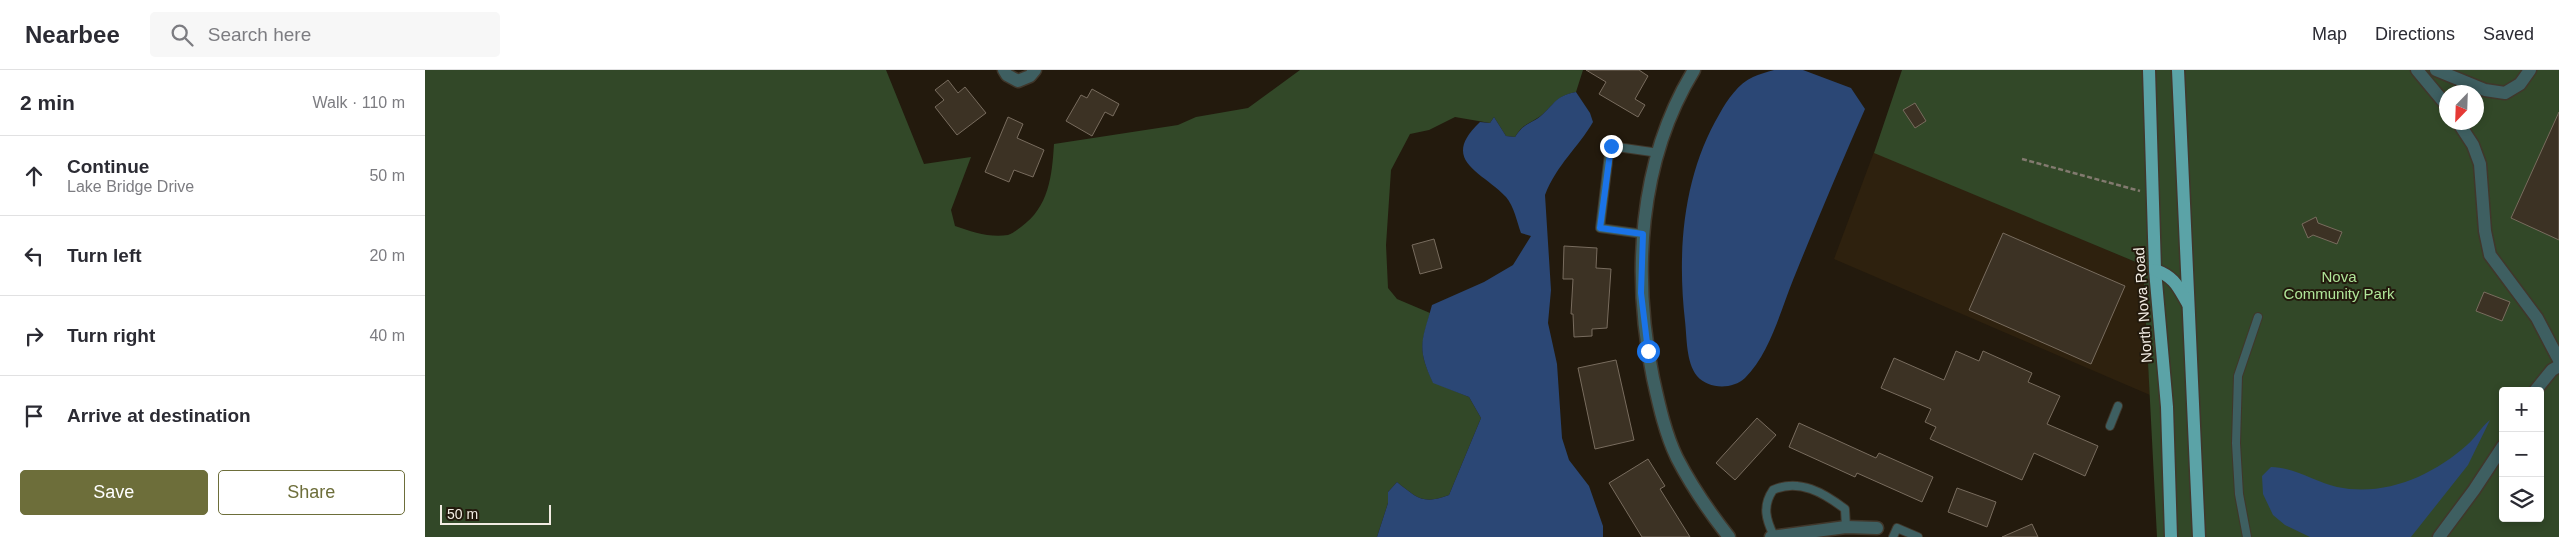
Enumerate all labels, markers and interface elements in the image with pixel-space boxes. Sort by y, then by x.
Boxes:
search box [150,12,500,57]
text: Nearbee [25,21,120,48]
icon: search [168,21,196,49]
text: Search here [208,24,311,45]
text: Map [2312,24,2347,44]
text: Directions [2375,24,2455,44]
text: Saved [2483,24,2534,44]
north arrow [2439,85,2484,130]
text: 2 min [20,91,75,114]
text: Walk · 110 m [313,94,405,111]
route end [1600,135,1623,158]
text: Continue [67,156,149,177]
icon: ahead [20,162,48,190]
text: 50 m [369,167,405,184]
text: Lake Bridge Drive [67,178,194,195]
icon: left [20,242,48,270]
text: Turn left [67,245,142,266]
text: 20 m [369,247,405,264]
street label: North Nova Road [2130,247,2155,363]
park label: Nova Community Park [2284,268,2395,302]
icon: right [20,322,48,350]
text: Turn right [67,325,155,346]
text: 40 m [369,327,405,344]
route start [1637,340,1660,363]
map controls [2499,387,2544,522]
button: + [2499,387,2544,432]
icon: arrive [20,402,48,430]
text: Arrive at destination [67,405,251,426]
button: − [2499,432,2544,477]
button: Save [20,470,208,515]
button: Share [218,470,405,515]
button: layers [2499,477,2544,522]
scale bar [440,502,551,525]
text: 50 m [447,506,478,522]

